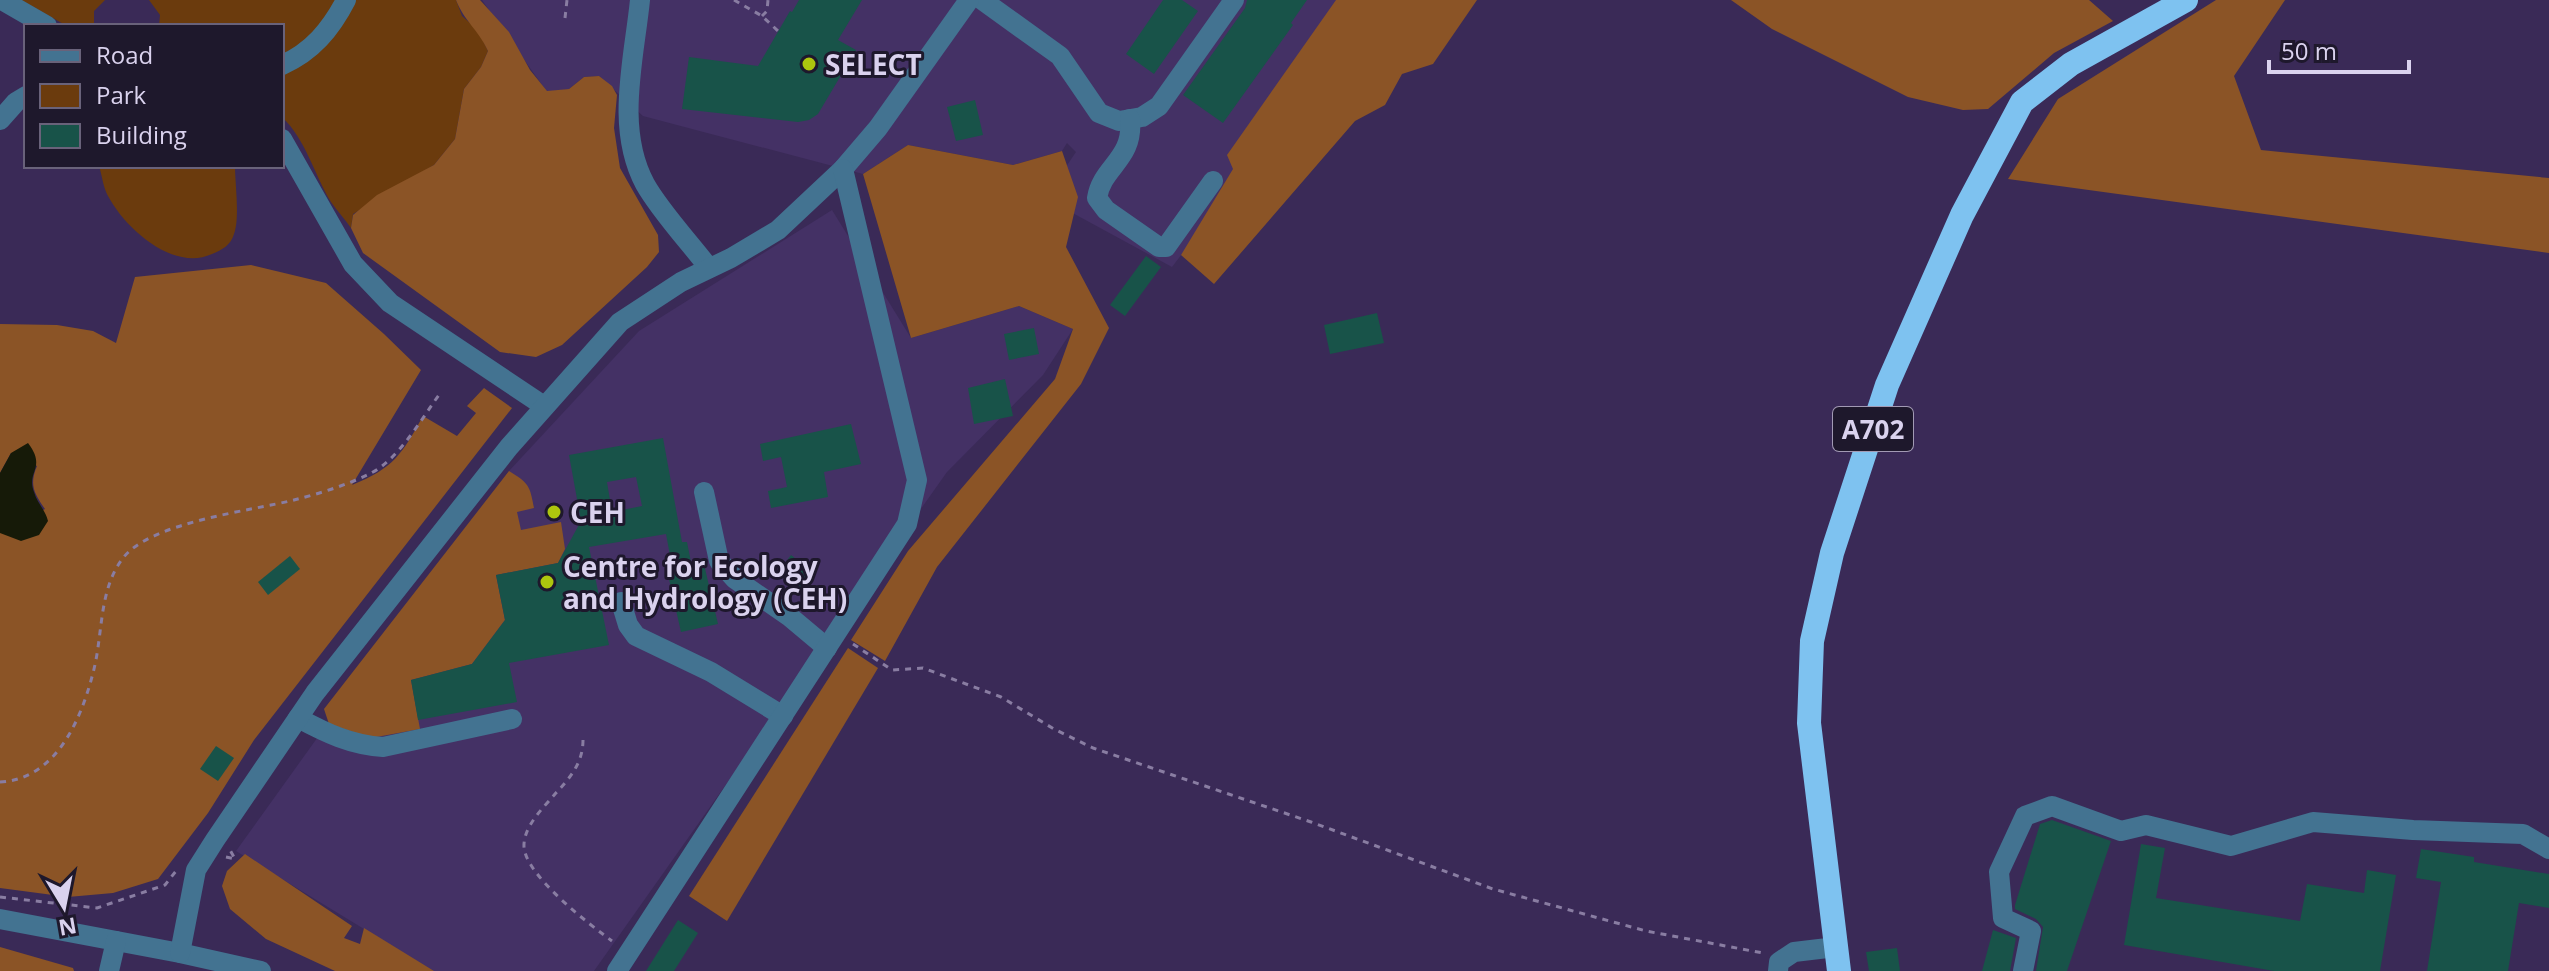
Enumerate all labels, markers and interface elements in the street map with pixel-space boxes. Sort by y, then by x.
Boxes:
legend [24,24,284,168]
scale bar [2269,24,2409,74]
text: 50 m [2281,34,2337,67]
text: Road [96,38,153,71]
place label: SELECT [825,45,922,83]
marker: SELECT [800,55,818,73]
text: Park [96,78,147,111]
text: Building [96,118,187,151]
road number: A702 [1833,407,1913,451]
place label: CEH [570,493,625,531]
marker: CEH [545,503,563,521]
place label: Centre for Ecology and Hydrology (CEH) [563,547,847,617]
marker: Centre for Ecology and Hydrology (CEH) [538,573,556,591]
north arrow [24,867,104,947]
text: N [56,911,79,944]

